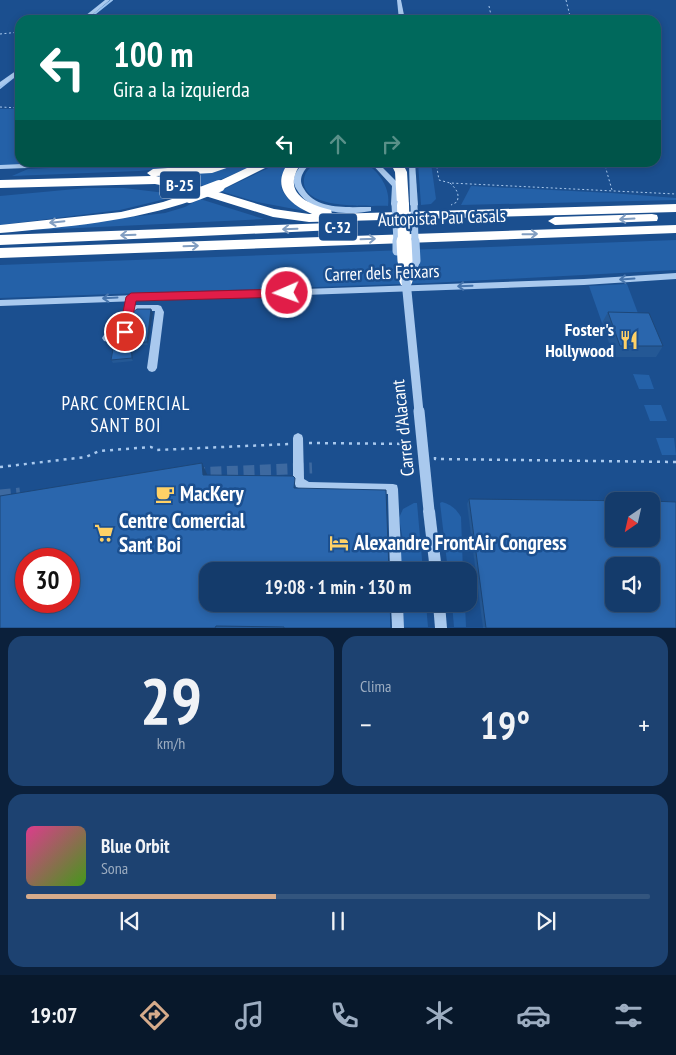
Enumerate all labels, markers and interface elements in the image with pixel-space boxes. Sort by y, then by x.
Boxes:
text: 100 m [113,31,194,77]
icon: left [30,35,95,100]
text: Gira a la izquierda [113,75,250,103]
icon: left [271,130,299,158]
icon: ahead [324,130,352,158]
icon: right [377,130,405,158]
road number: B-25 [160,172,200,198]
street label: Autopista Pau Casals [378,204,506,231]
road number: C-32 [319,213,357,240]
one-way arrow [620,215,636,224]
one-way arrow [49,217,65,227]
one-way arrow [282,224,298,234]
one-way arrow [522,229,538,239]
one-way arrow [120,231,136,240]
one-way arrow [359,235,375,244]
one-way arrow [183,242,199,251]
street label: Carrer dels Feixars [324,259,440,286]
position arrow [260,266,312,318]
one-way arrow [620,275,636,284]
one-way arrow [457,281,473,290]
one-way arrow [102,293,118,303]
pin [104,311,146,353]
icon: arrive [111,318,139,346]
place label: Foster's Hollywood [545,318,614,362]
restaurant icon: Foster's Hollywood [618,329,640,351]
street label: Carrer d'Alacant [386,379,419,477]
district label: PARC COMERCIAL SANT BOI [62,391,190,437]
place label: MacKery [180,480,244,507]
cafe icon: MacKery [154,483,176,505]
north arrow [605,492,660,548]
map controls [605,492,660,612]
place label: Centre Comercial Sant Boi [119,507,246,558]
supermarket icon: Centre Comercial Sant Boi [93,522,115,544]
place label: Alexandre FrontAir Congress [353,529,567,556]
hotel icon: Alexandre FrontAir Congress [328,532,350,554]
speed limit sign: 30 [15,548,80,613]
button: sound [605,557,660,612]
text: 19:08 · 1 min · 130 m [265,575,411,599]
text: 29 [140,658,202,742]
text: Clima [360,676,391,696]
text: 19° [480,700,530,749]
text: − [360,706,372,743]
text: + [638,706,650,743]
text: km/h [157,733,185,753]
text: Blue Orbit [101,834,170,858]
text: Sona [101,858,128,878]
icon: previous [116,907,144,935]
icon: pause [324,907,352,935]
icon: next [532,907,560,935]
icon: directions [137,998,172,1033]
icon: music [232,998,267,1033]
icon: phone [327,998,362,1033]
icon: climate [422,998,457,1033]
icon: car [516,998,551,1033]
icon: filters [611,998,646,1033]
text: 19:07 [30,1001,77,1029]

